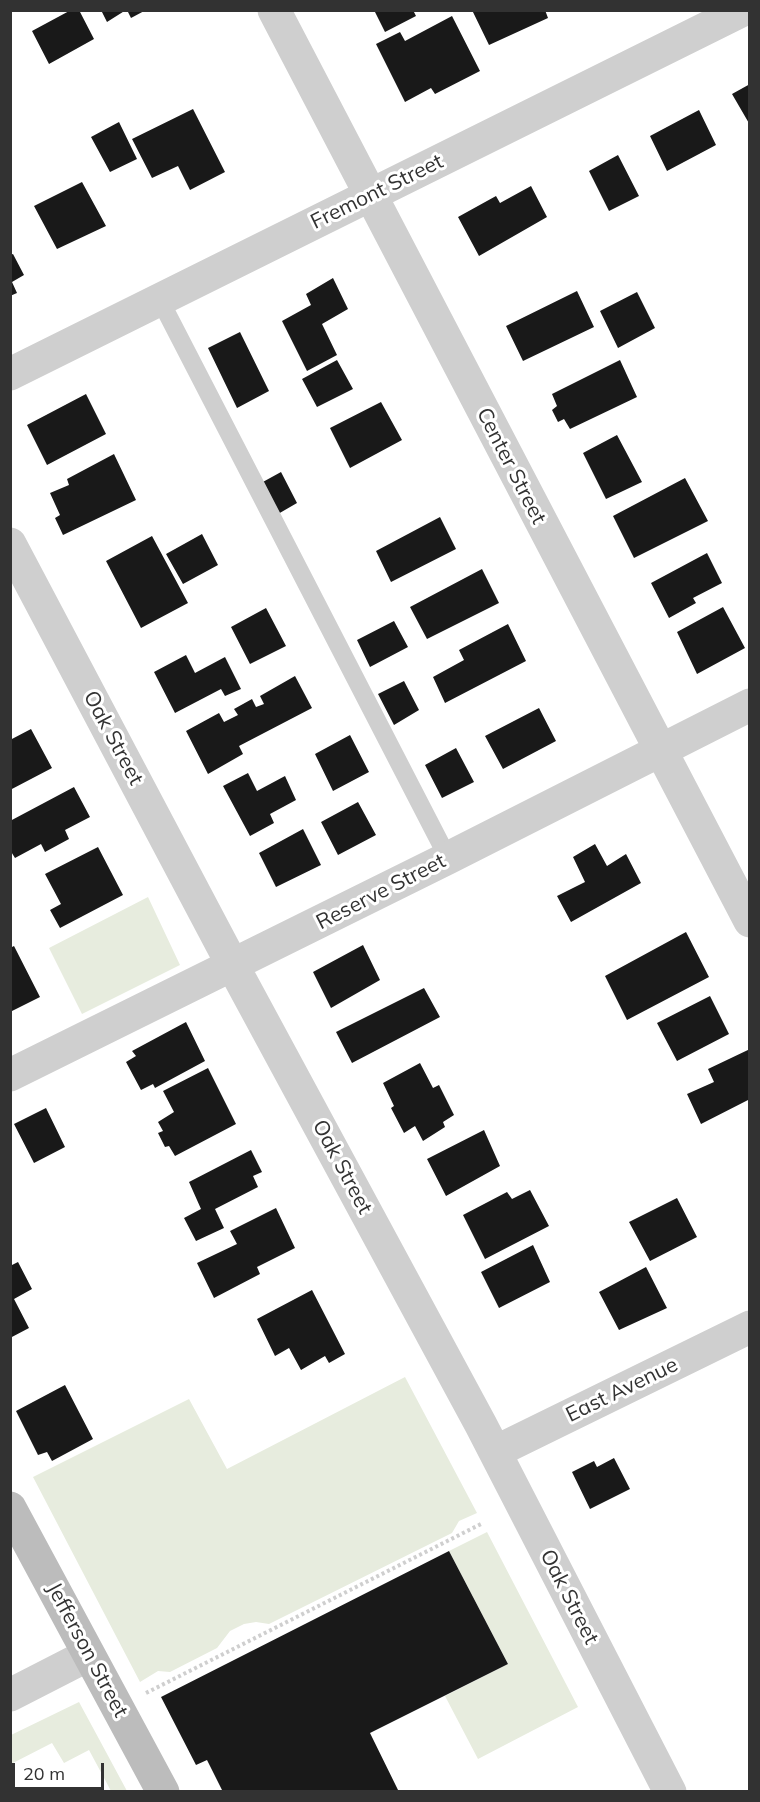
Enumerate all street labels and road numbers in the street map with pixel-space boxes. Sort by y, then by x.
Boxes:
street label: Fremont Street [307,149,447,235]
street label: Center Street [471,404,551,528]
street label: Oak Street [78,687,148,789]
street label: Reserve Street [312,849,450,935]
street label: Oak Street [307,1116,377,1218]
street label: East Avenue [562,1352,682,1428]
street label: Oak Street [534,1545,604,1649]
street label: Jefferson Street [41,1578,133,1722]

